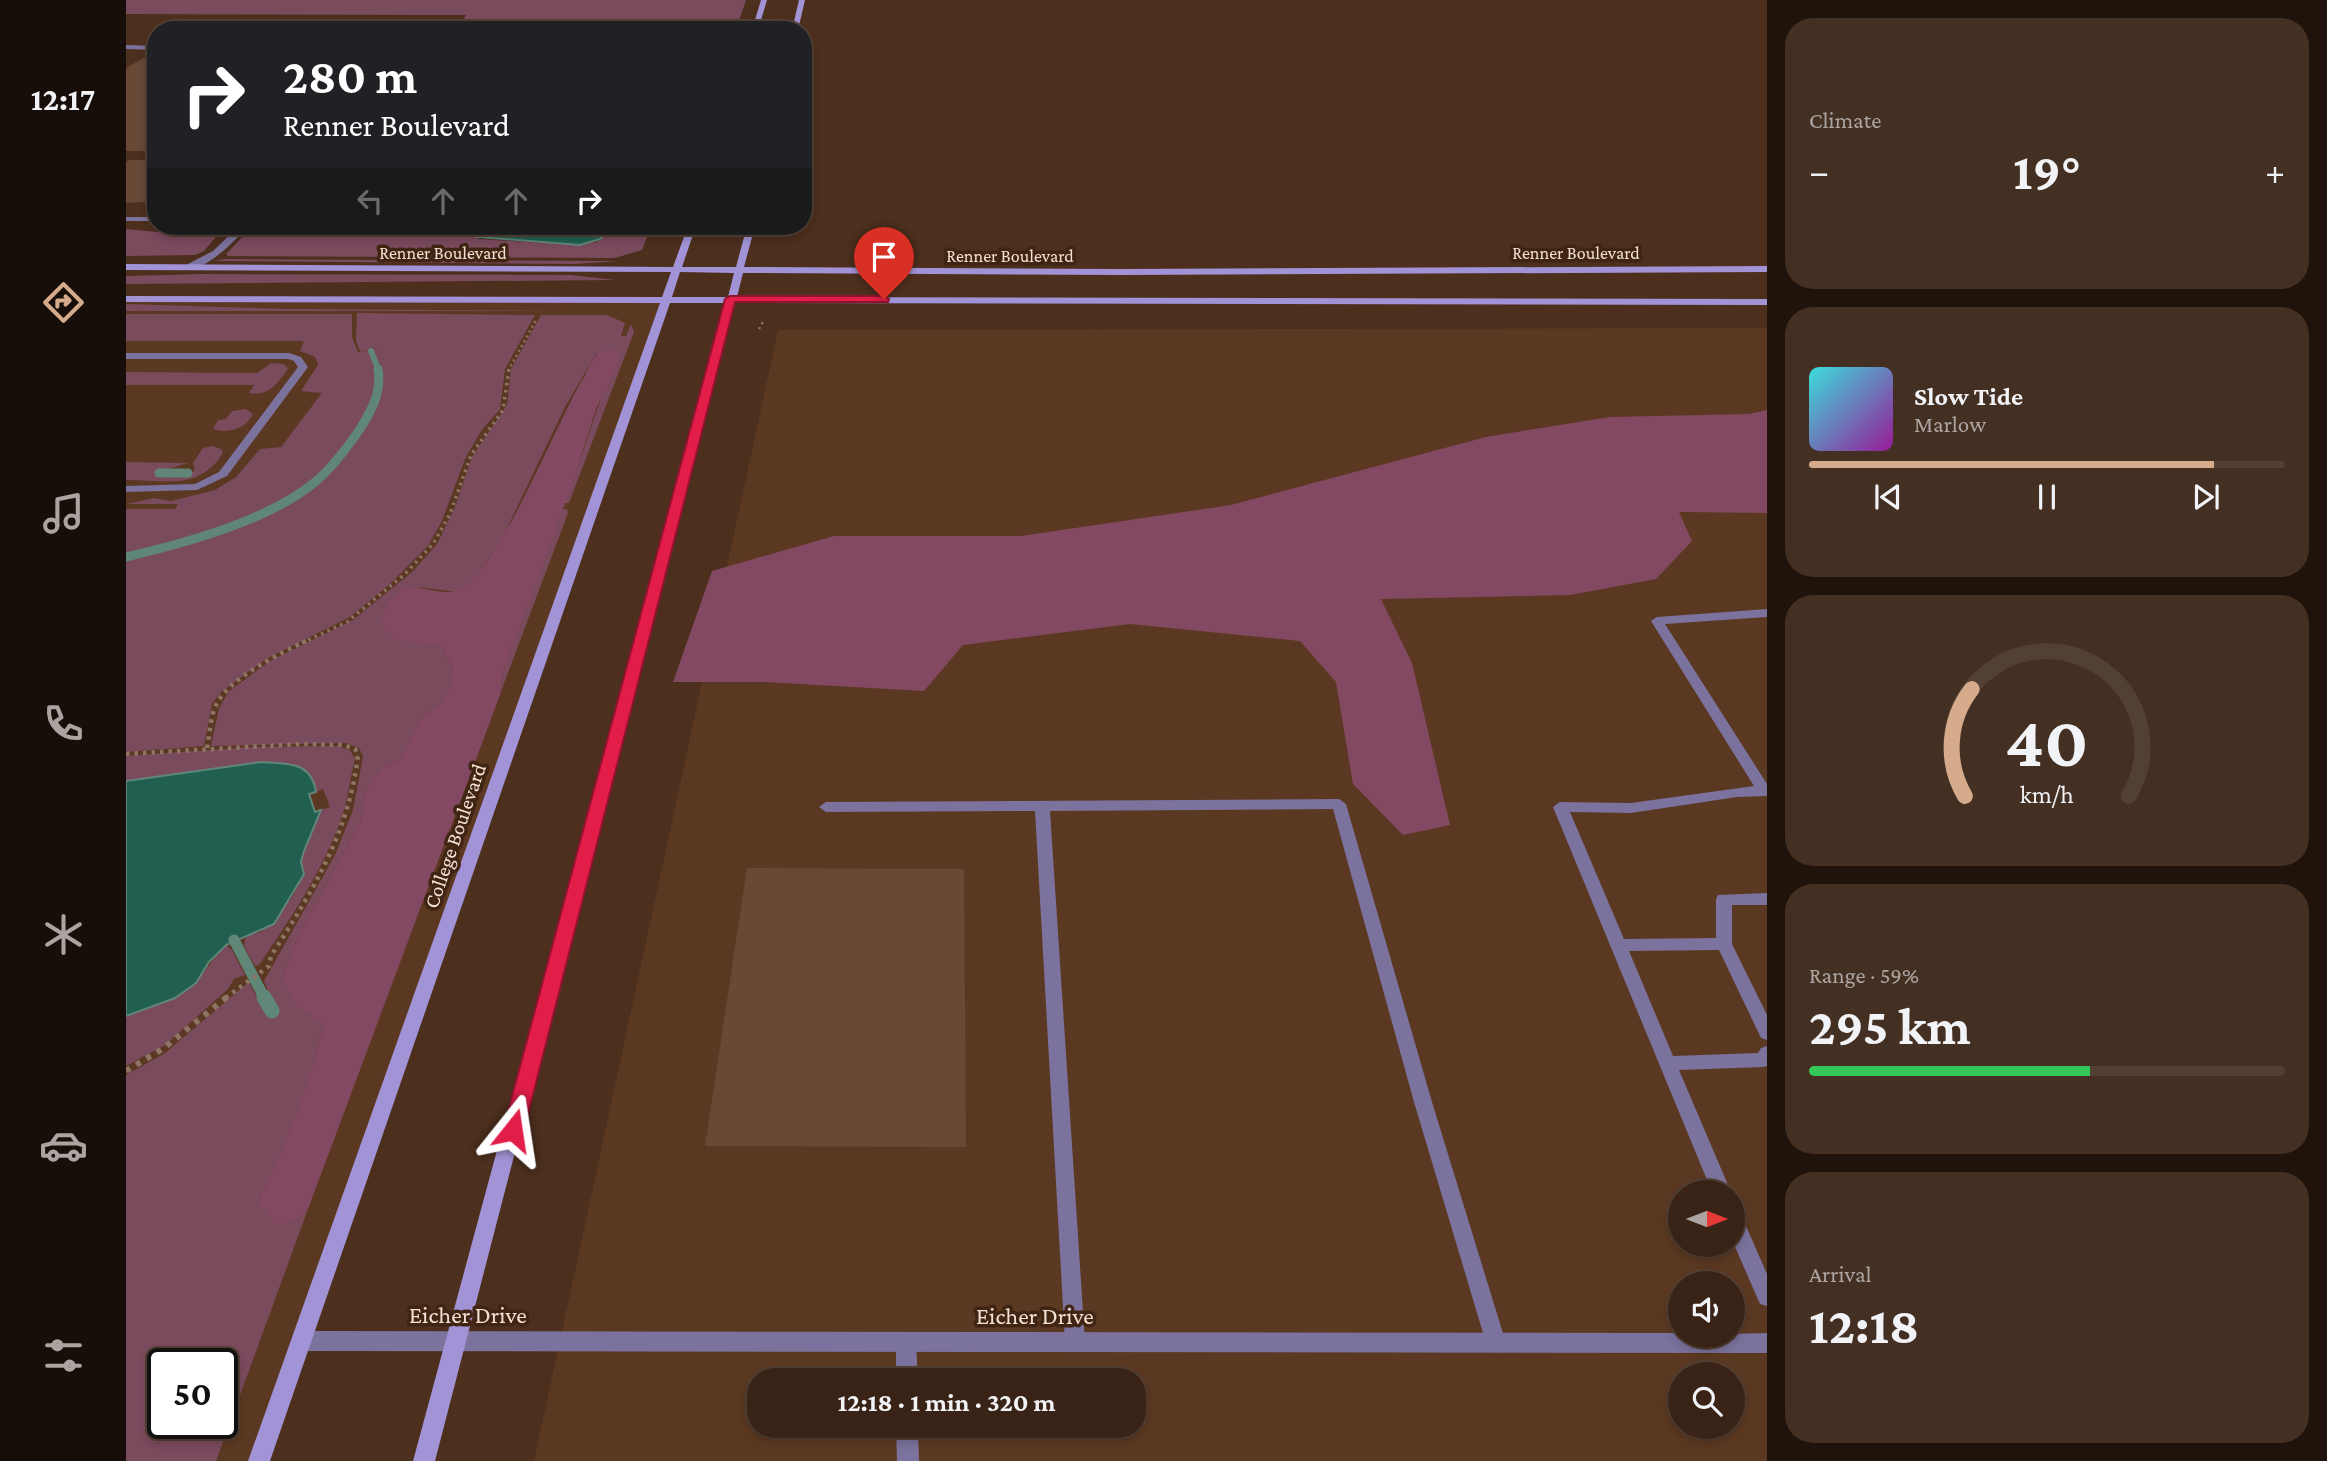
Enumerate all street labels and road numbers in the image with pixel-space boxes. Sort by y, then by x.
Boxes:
street label: Renner Boulevard [379,243,507,263]
street label: Renner Boulevard [1512,243,1640,263]
street label: Renner Boulevard [946,246,1074,266]
street label: College Boulevard [419,761,491,911]
street label: Eicher Drive [409,1301,527,1328]
street label: Eicher Drive [976,1302,1094,1329]

